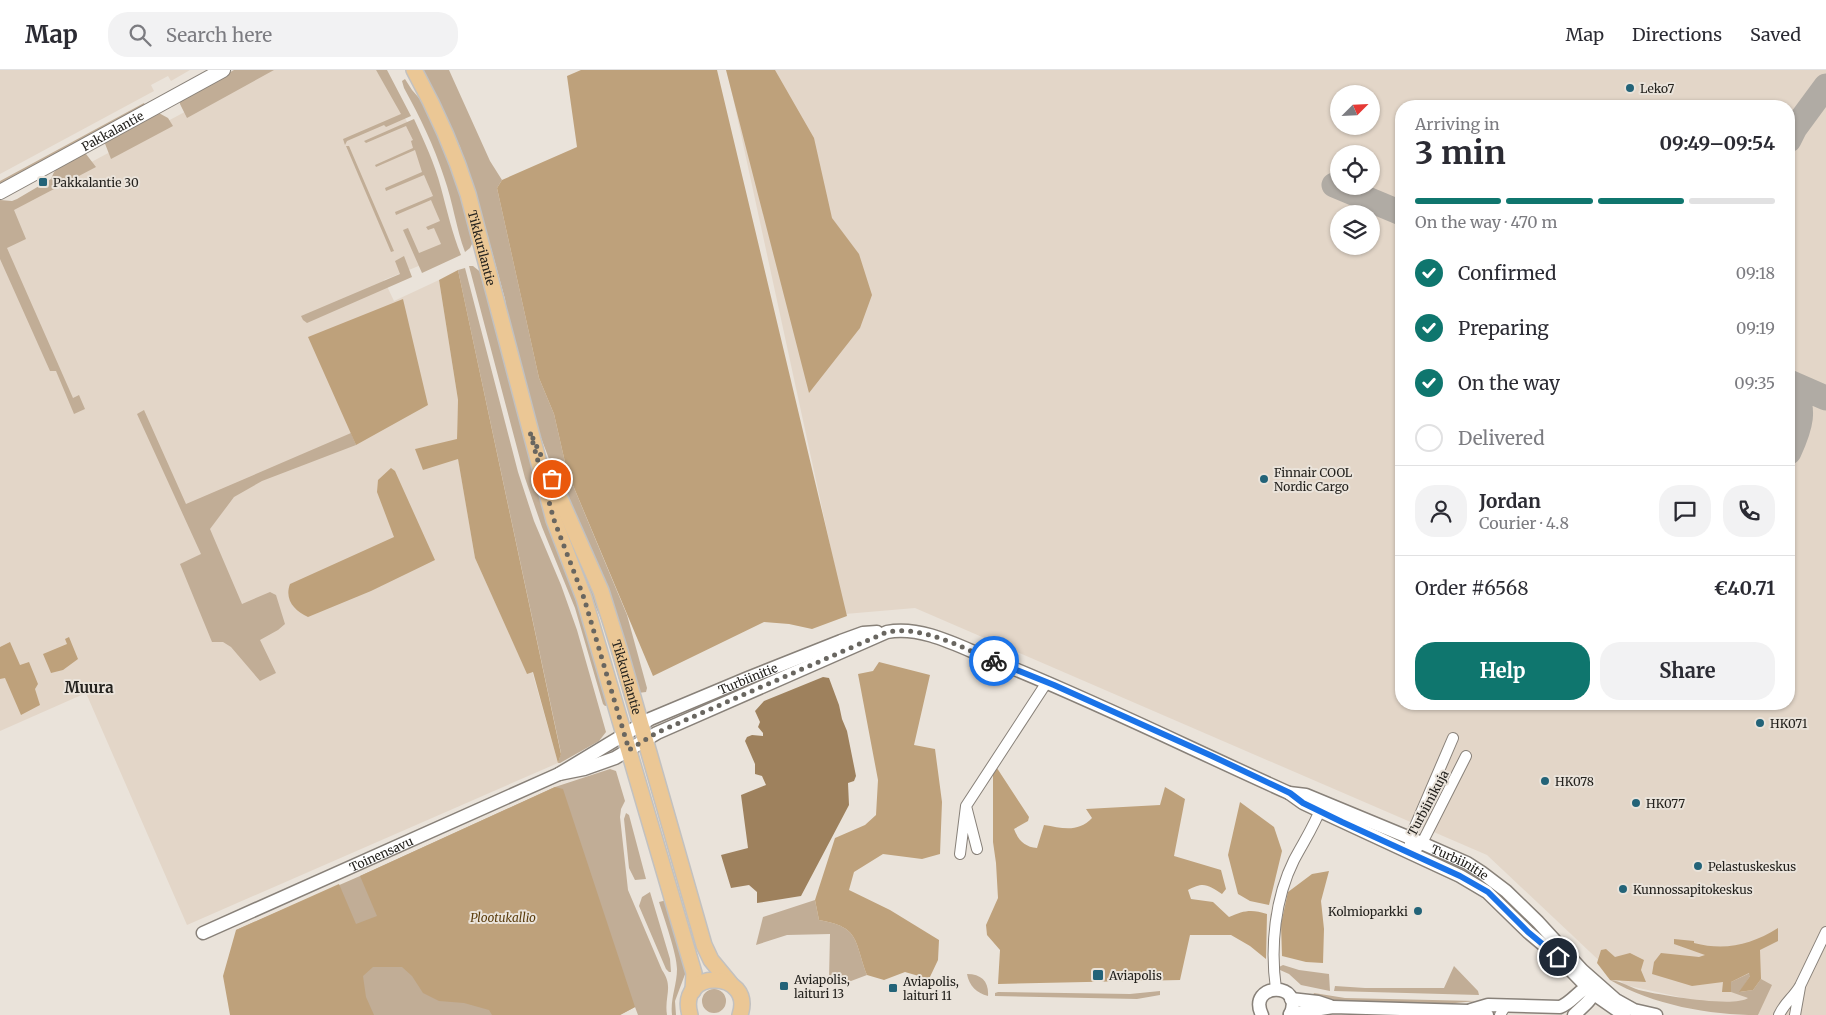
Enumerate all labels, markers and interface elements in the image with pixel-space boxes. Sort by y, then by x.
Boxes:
search box [108,12,458,57]
text: Map [25,19,78,50]
icon: search [126,21,154,49]
text: Search here [166,23,272,47]
text: Map [1566,23,1604,46]
text: Directions [1632,23,1722,46]
text: Saved [1750,23,1801,46]
place label: Leko7 [1640,81,1674,96]
marker: Leko7 [1624,82,1636,94]
north arrow [1330,85,1380,135]
map controls [1330,85,1380,255]
street label: Pakkalantie [79,108,146,154]
text: Arriving in [1415,114,1500,134]
text: 09:49–09:54 [1659,131,1775,155]
text: 3 min [1415,133,1506,173]
button: locate [1330,145,1380,195]
place label: Pakkalantie 30 [53,175,139,190]
marker: Pakkalantie 30 [37,176,49,188]
button: layers [1330,205,1380,255]
street label: Tikkurilantie [465,209,499,287]
text: On the way · 470 m [1415,212,1557,232]
icon: check [1415,259,1443,287]
text: Confirmed [1458,261,1556,285]
text: 09:18 [1736,263,1775,283]
icon: check [1415,314,1443,342]
text: Preparing [1458,316,1549,340]
text: 09:19 [1736,318,1775,338]
icon: check [1415,369,1443,397]
text: On the way [1458,371,1560,395]
text: 09:35 [1734,373,1775,393]
text: Delivered [1458,426,1545,450]
pin [531,458,573,500]
icon: bag [538,465,566,493]
place label: Finnair COOL Nordic Cargo [1274,465,1353,494]
marker: Finnair COOL Nordic Cargo [1258,473,1270,485]
button: person [1415,485,1467,537]
button: chat [1659,485,1711,537]
button: phone [1723,485,1775,537]
text: Jordan [1479,489,1541,513]
text: Courier · 4.8 [1479,513,1569,533]
text: Order #6568 [1415,576,1528,600]
text: €40.71 [1714,576,1775,600]
courier [969,636,1019,686]
street label: Tikkurilantie [609,638,645,716]
button: Help [1415,642,1590,700]
button: Share [1600,642,1775,700]
icon: bike [980,647,1008,675]
street label: Turbiinitie [716,660,779,697]
district label: Muura [64,678,114,697]
place label: HK071 [1770,716,1808,731]
marker: HK071 [1754,717,1766,729]
street label: Turbiinikuja [1404,767,1452,839]
place label: HK078 [1555,774,1594,789]
marker: HK078 [1539,775,1551,787]
place label: HK077 [1646,796,1685,811]
marker: HK077 [1630,797,1642,809]
street label: Toinensavu [347,833,416,874]
street label: Turbiinitie [1429,841,1492,883]
place label: Pelastuskeskus [1708,859,1796,874]
marker: Pelastuskeskus [1692,860,1704,872]
place label: Kunnossapitokeskus [1633,882,1753,897]
marker: Kunnossapitokeskus [1617,883,1629,895]
place label: Kolmioparkki [1328,904,1408,919]
marker: Kolmioparkki [1412,905,1424,917]
park label: Plootukallio [470,910,536,925]
pin [1537,936,1579,978]
icon: home [1544,943,1572,971]
marker: Aviapolis [1091,968,1105,982]
place label: Aviapolis [1108,968,1162,983]
place label: Aviapolis, laituri 13 [793,972,850,1001]
place label: Aviapolis, laituri 11 [902,974,959,1003]
marker: Aviapolis, laituri 13 [778,980,790,992]
marker: Aviapolis, laituri 11 [887,982,899,994]

